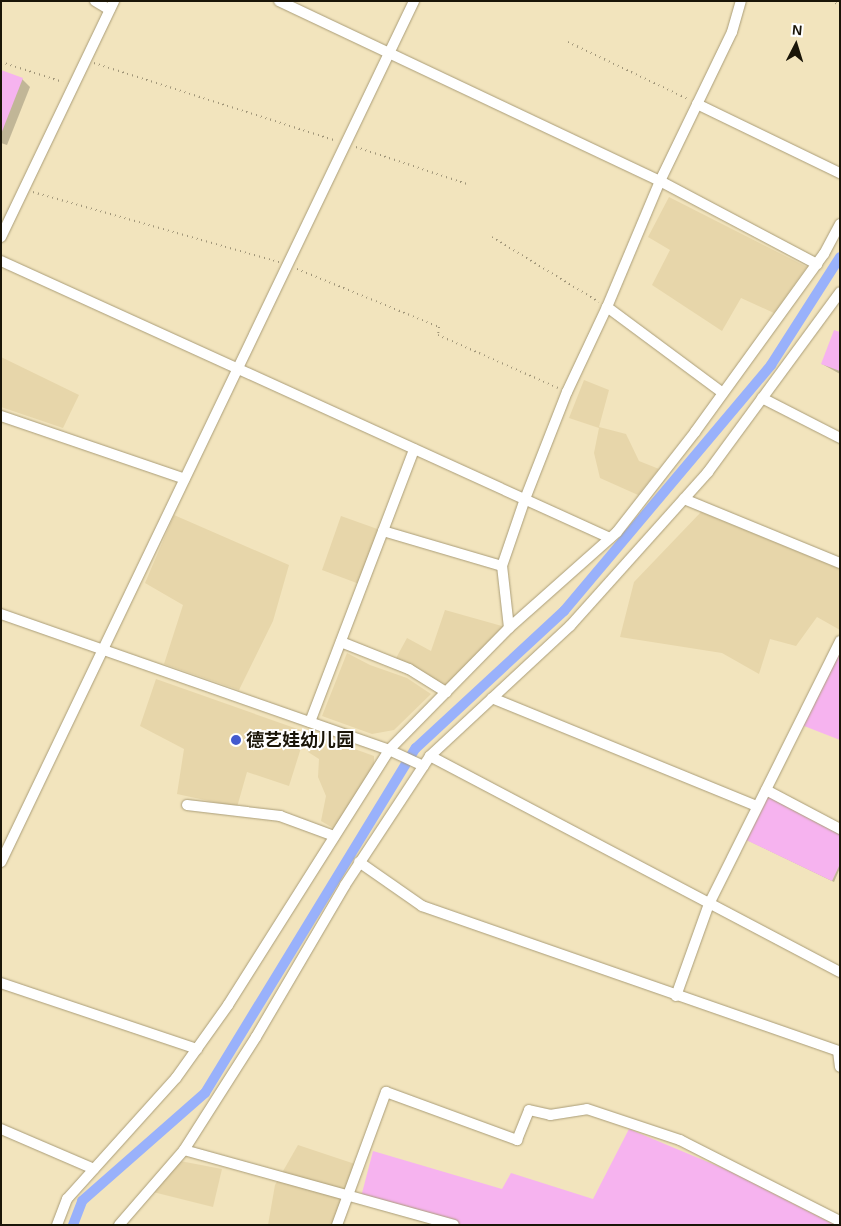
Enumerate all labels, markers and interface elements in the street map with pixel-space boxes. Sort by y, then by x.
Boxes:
north arrow [771,20,821,70]
text: N [792,22,803,38]
place label: 德艺娃幼儿园 [246,729,354,751]
marker: 德艺娃幼儿园 [230,734,242,746]

